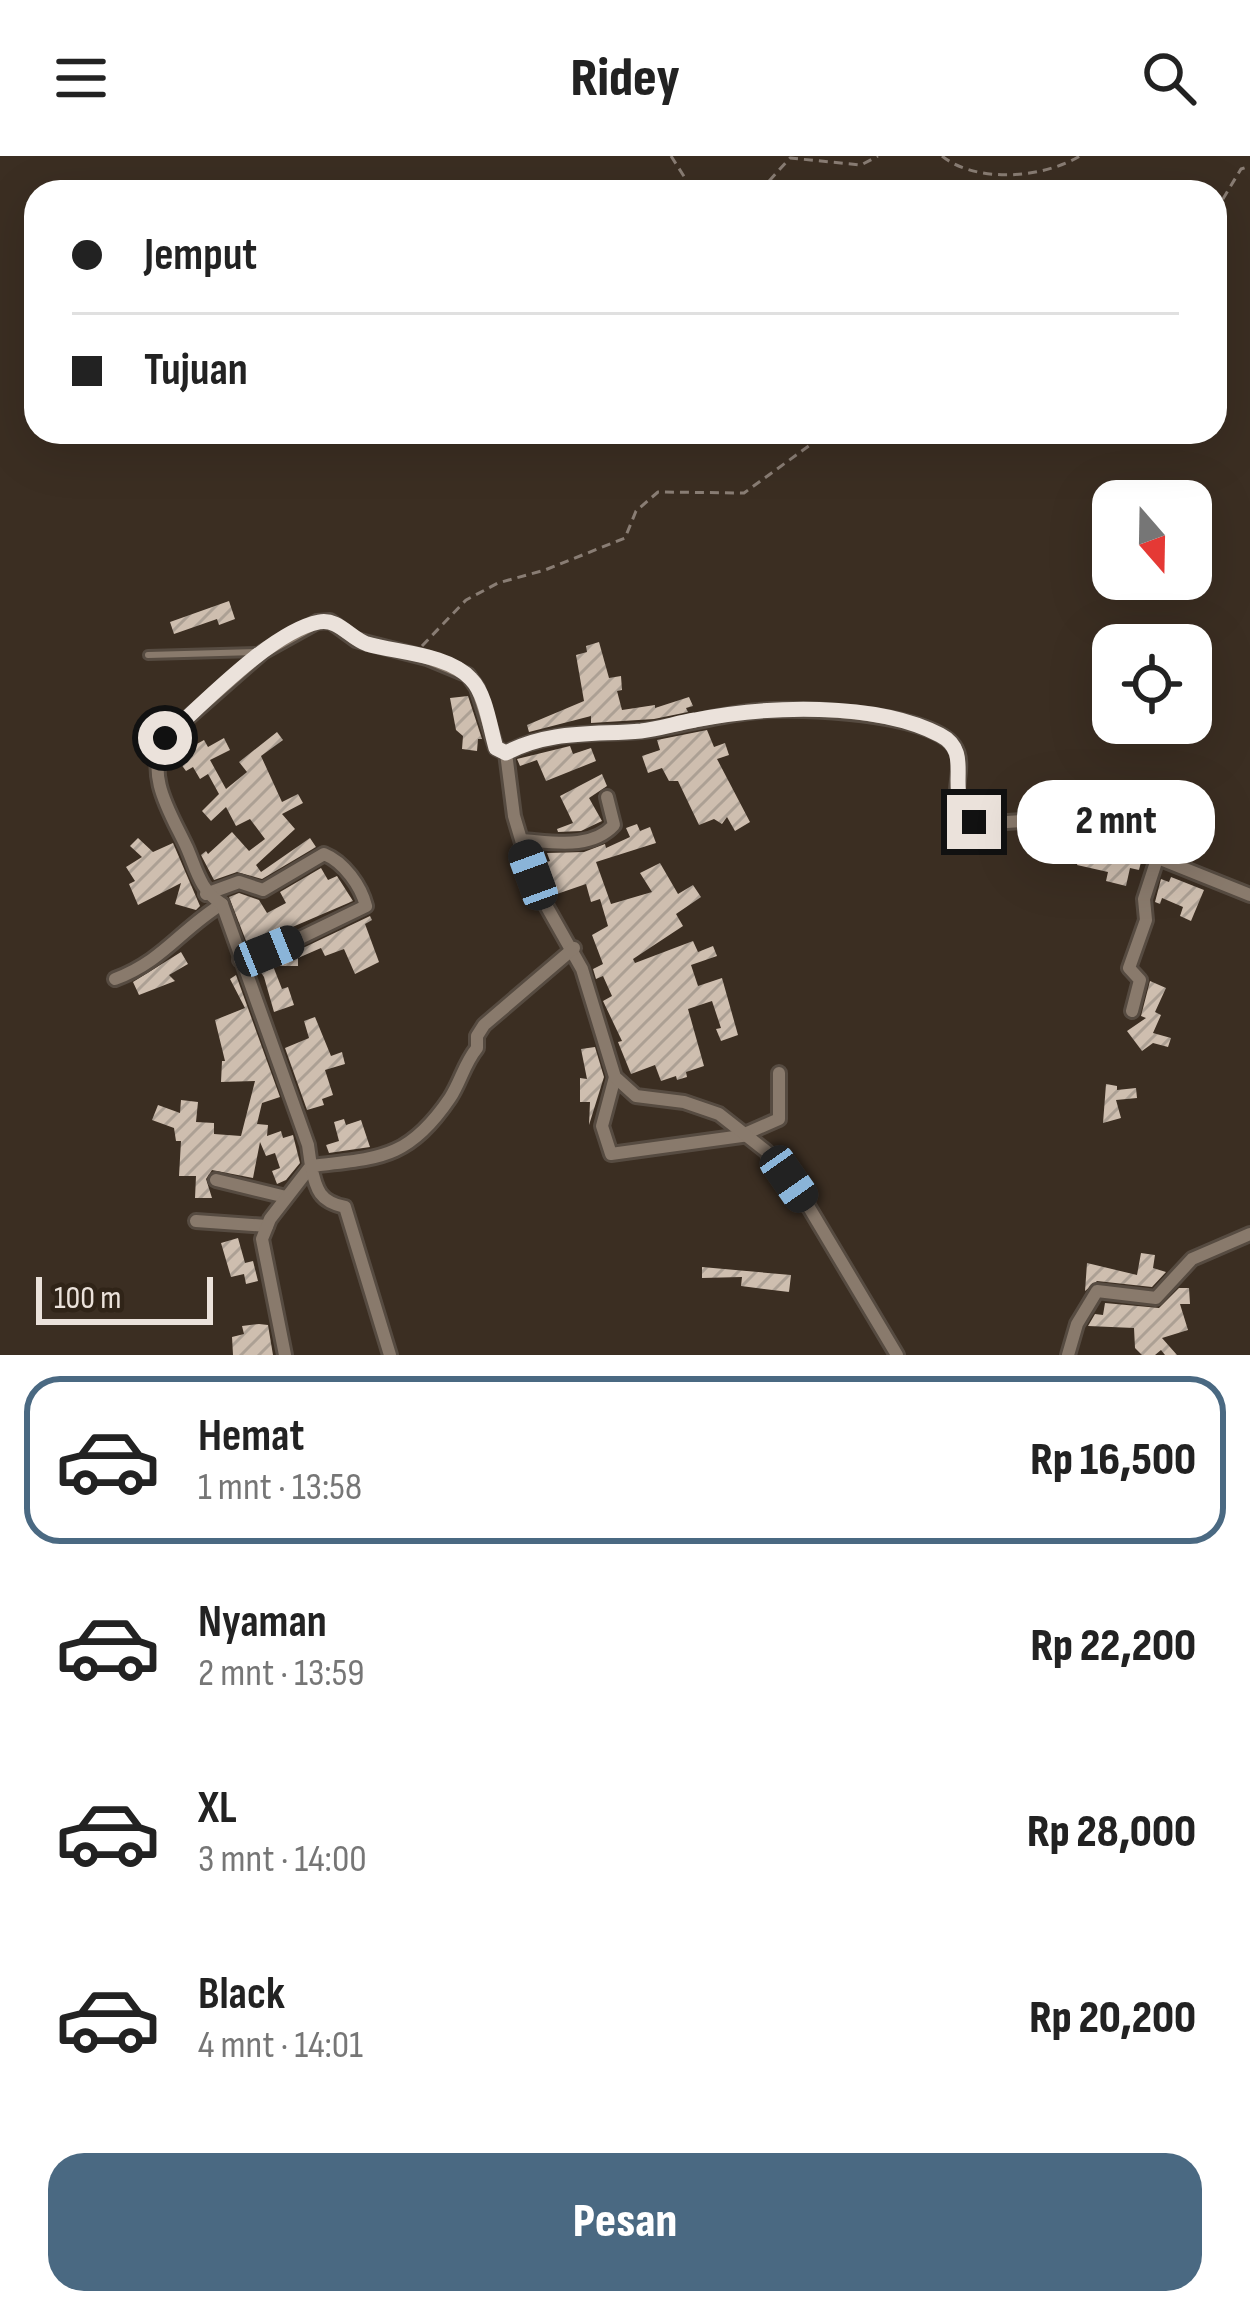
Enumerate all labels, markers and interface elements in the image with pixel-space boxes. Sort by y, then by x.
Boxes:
icon: menu [48,45,114,111]
icon: search [1136,45,1202,111]
text: Ridey [570,46,680,111]
text: Jemput [144,228,257,283]
text: Tujuan [144,343,248,398]
north arrow [1092,480,1212,600]
map controls [1092,480,1212,744]
button: locate [1092,624,1212,744]
route start [138,711,192,765]
callout: 2 mnt [1016,780,1214,864]
route end [947,795,1001,849]
text: 2 mnt [1076,798,1156,845]
car [504,835,562,915]
car [229,921,309,981]
car [754,1139,824,1219]
scale bar [36,1271,213,1324]
text: 100 m [54,1278,121,1318]
icon: car [54,1406,162,1514]
text: Hemat [198,1409,304,1464]
text: Rp 16,500 [1030,1433,1196,1488]
text: 1 mnt · 13:58 [198,1464,362,1511]
icon: car [54,1592,162,1700]
text: Nyaman [198,1595,327,1650]
text: Rp 22,200 [1030,1619,1196,1674]
text: 2 mnt · 13:59 [198,1650,365,1697]
icon: car [54,1778,162,1886]
text: XL [198,1781,237,1836]
text: Rp 28,000 [1027,1805,1196,1860]
text: 3 mnt · 14:00 [198,1836,367,1883]
icon: car [54,1964,162,2072]
text: Black [198,1967,285,2022]
text: Rp 20,200 [1029,1991,1196,2046]
text: 4 mnt · 14:01 [198,2022,363,2069]
button: Pesan [48,2153,1202,2291]

